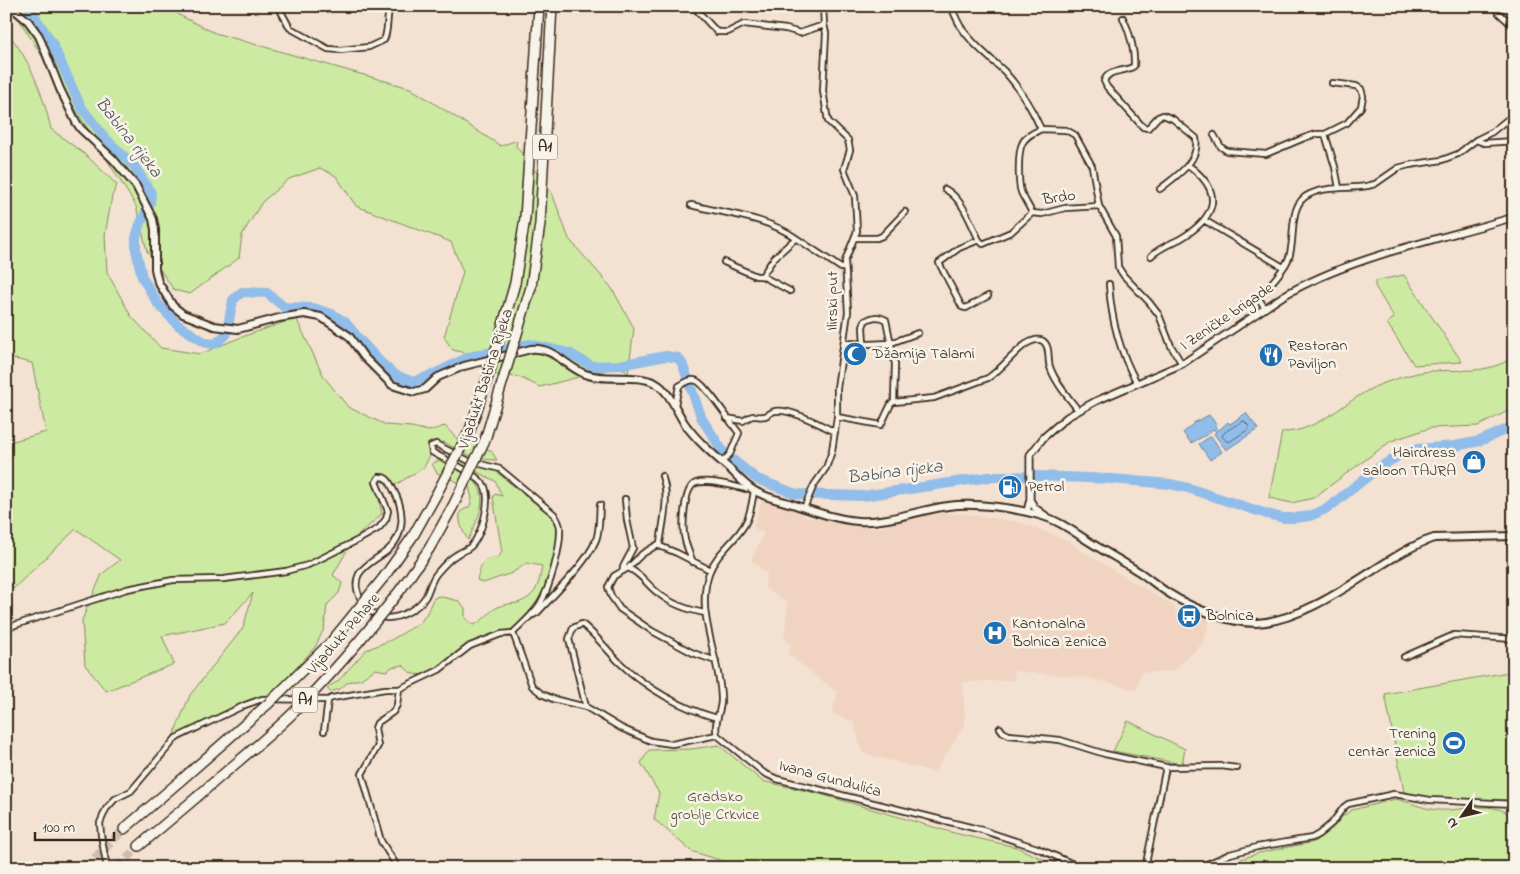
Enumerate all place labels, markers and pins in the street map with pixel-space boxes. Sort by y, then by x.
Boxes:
place label: Restoran Paviljon [1288,334,1347,376]
mosque icon: Džamija Talami [842,341,868,367]
place label: Džamija Talami [871,342,975,366]
restaurant icon: Restoran Paviljon [1258,342,1284,368]
place label: Hairdress saloon TAJRA [1362,441,1456,483]
shop icon: Hairdress saloon TAJRA [1461,449,1487,475]
fuel station icon: Petrol [997,474,1023,500]
place label: Petrol [1028,475,1065,499]
bus stop icon: Bolnica [1176,603,1202,629]
place label: Bolnica [1205,604,1254,628]
place label: Kantonalna Bolnica Zenica [1011,612,1107,654]
hospital icon: Kantonalna Bolnica Zenica [982,620,1008,646]
place label: Trening centar Zenica [1348,722,1436,764]
sports icon: Trening centar Zenica [1441,730,1467,756]

